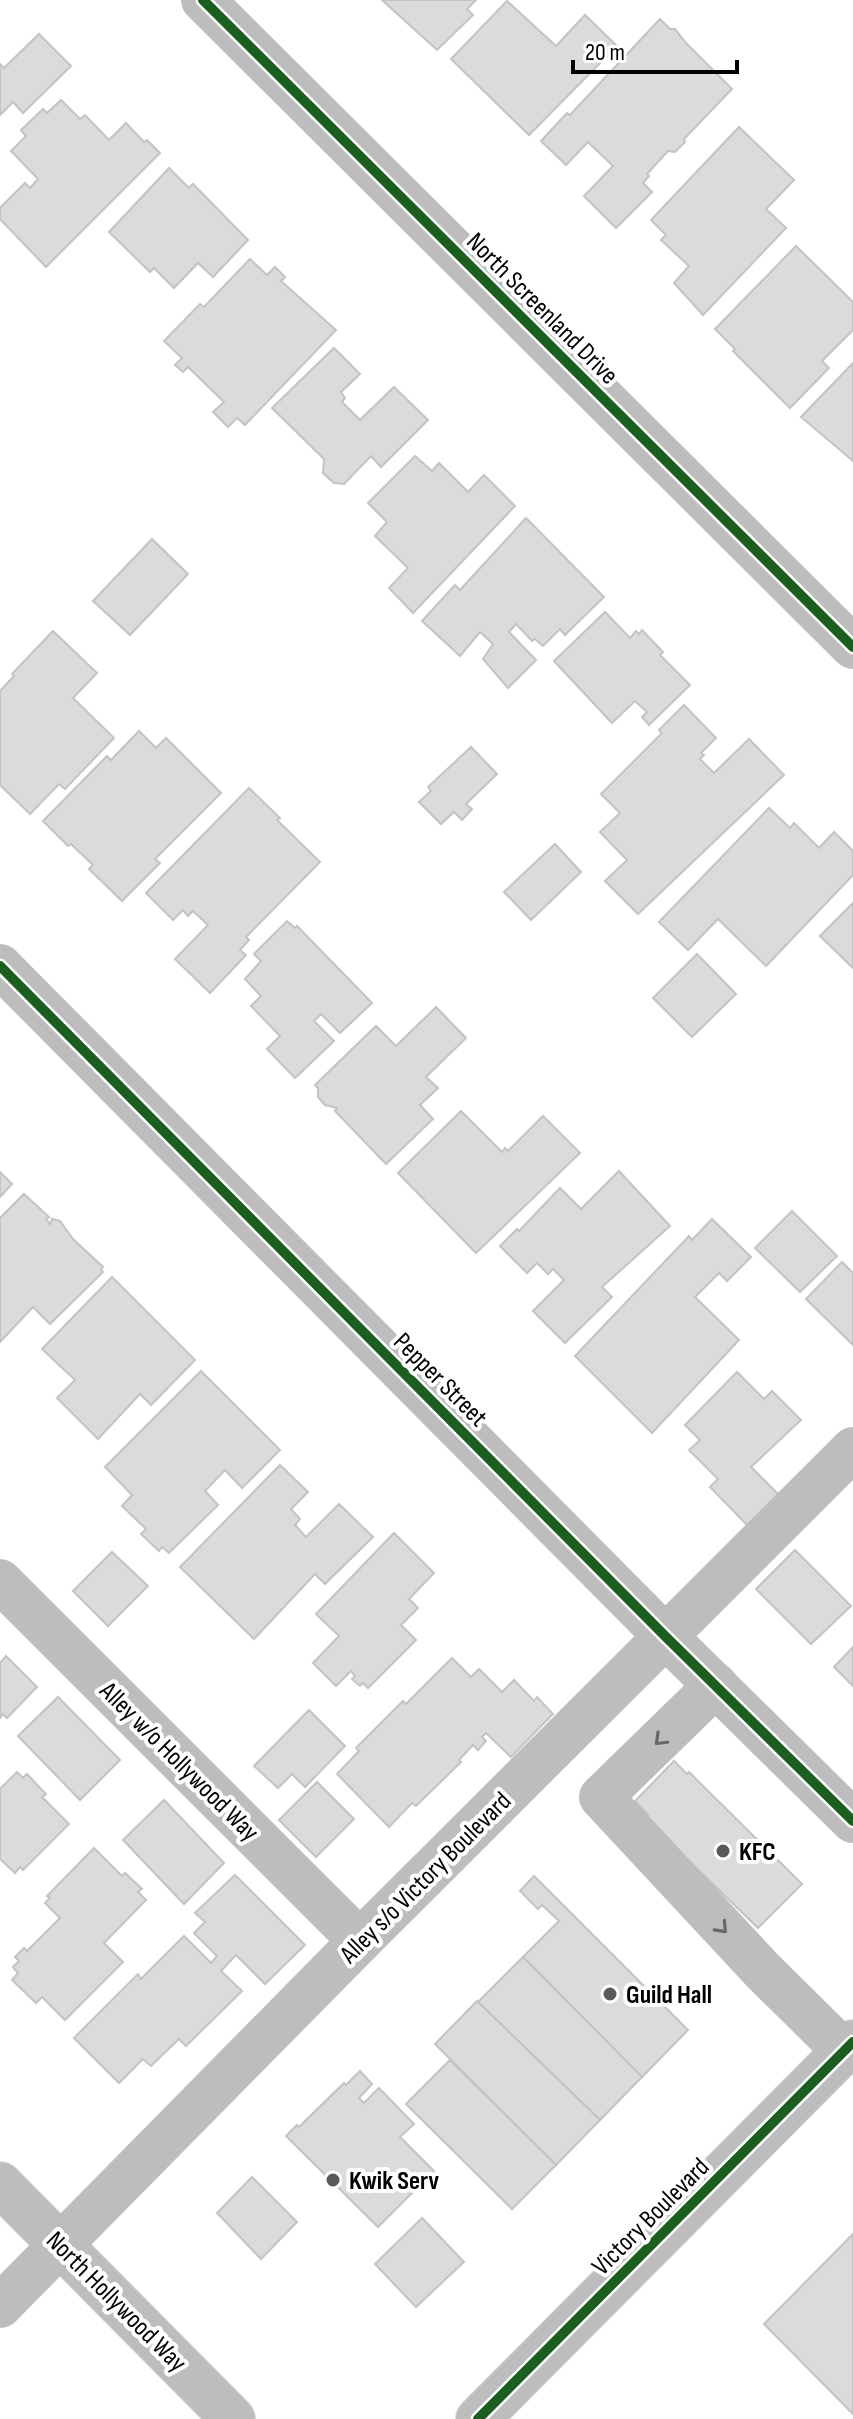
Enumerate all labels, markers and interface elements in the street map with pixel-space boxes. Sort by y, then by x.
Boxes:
scale bar [573,24,737,74]
text: 20 m [585,38,625,67]
street label: North Screenland Drive [460,227,624,391]
street label: Pepper Street [387,1327,493,1433]
street label: Alley w/o Hollywood Way [92,1675,265,1848]
one-way arrow [655,1731,669,1745]
street label: Alley s/o Victory Boulevard [333,1786,518,1971]
place label: KFC [739,1837,776,1868]
marker: KFC [714,1842,732,1860]
one-way arrow [713,1919,728,1933]
place label: Guild Hall [626,1980,712,2011]
marker: Guild Hall [601,1985,619,2003]
street label: Victory Boulevard [586,2152,716,2282]
place label: Kwik Serv [349,2166,439,2197]
marker: Kwik Serv [324,2171,342,2189]
street label: North Hollywood Way [39,2225,193,2379]

